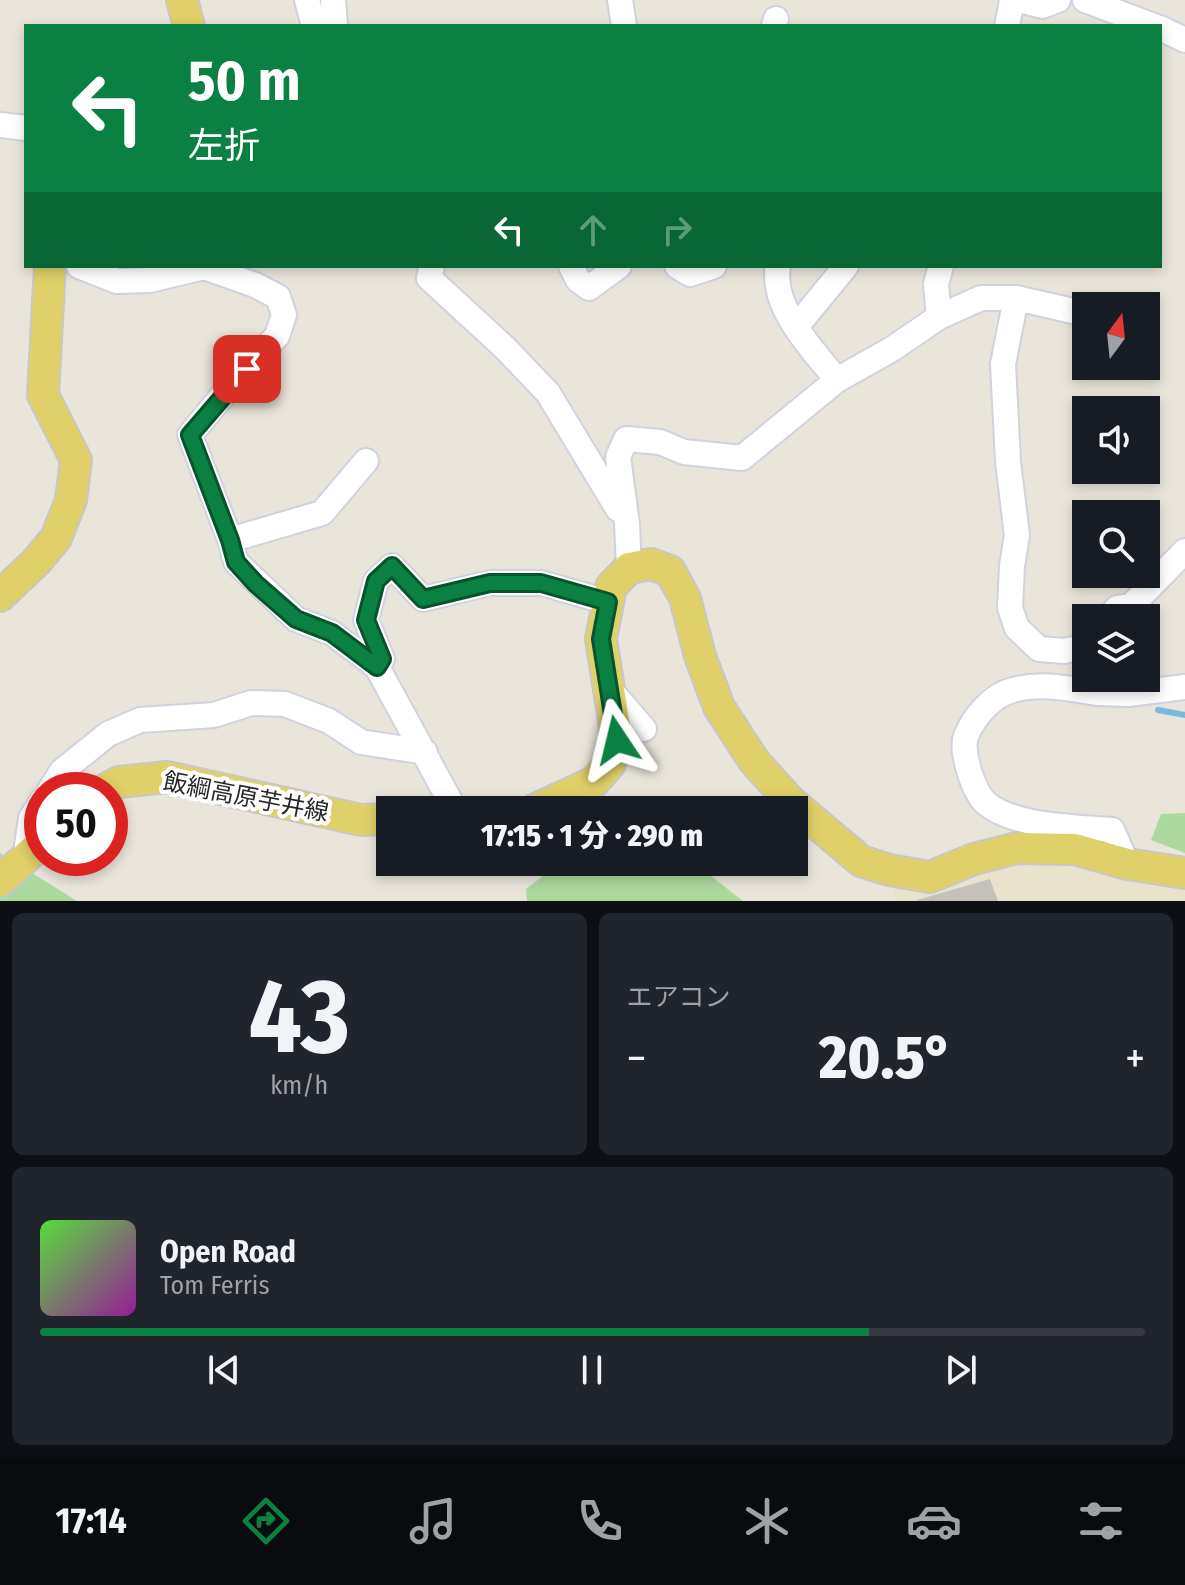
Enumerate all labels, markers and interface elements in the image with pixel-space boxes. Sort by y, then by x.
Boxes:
text: 50 m [188,48,300,115]
icon: left [56,56,160,160]
text: 左折 [188,124,260,168]
icon: left [487,208,531,252]
icon: ahead [571,208,615,252]
icon: right [655,208,699,252]
north arrow [1072,292,1160,380]
map controls [1072,292,1160,692]
pin [213,335,281,403]
icon: arrive [225,347,269,391]
button: sound [1072,396,1160,484]
button: search [1072,500,1160,588]
button: layers [1072,604,1160,692]
position arrow [575,698,659,782]
street label: 飯綱高原芋井線 [161,767,331,827]
speed limit sign: 50 [24,772,128,876]
text: 17:15 · 1 分 · 290 m [481,818,703,854]
text: 43 [248,955,350,1080]
text: エアコン [627,982,731,1013]
text: 20.5° [819,1022,952,1094]
text: − [627,1032,646,1085]
text: + [1125,1032,1145,1085]
text: km/h [270,1070,328,1101]
text: Open Road [160,1234,296,1270]
text: Tom Ferris [160,1270,270,1301]
icon: previous [202,1348,246,1392]
icon: pause [570,1348,614,1392]
icon: next [939,1348,983,1392]
icon: directions [238,1493,294,1549]
icon: music [405,1493,461,1549]
icon: phone [572,1493,628,1549]
icon: climate [739,1493,795,1549]
icon: car [906,1493,962,1549]
icon: filters [1073,1493,1129,1549]
text: 17:14 [56,1499,127,1543]

